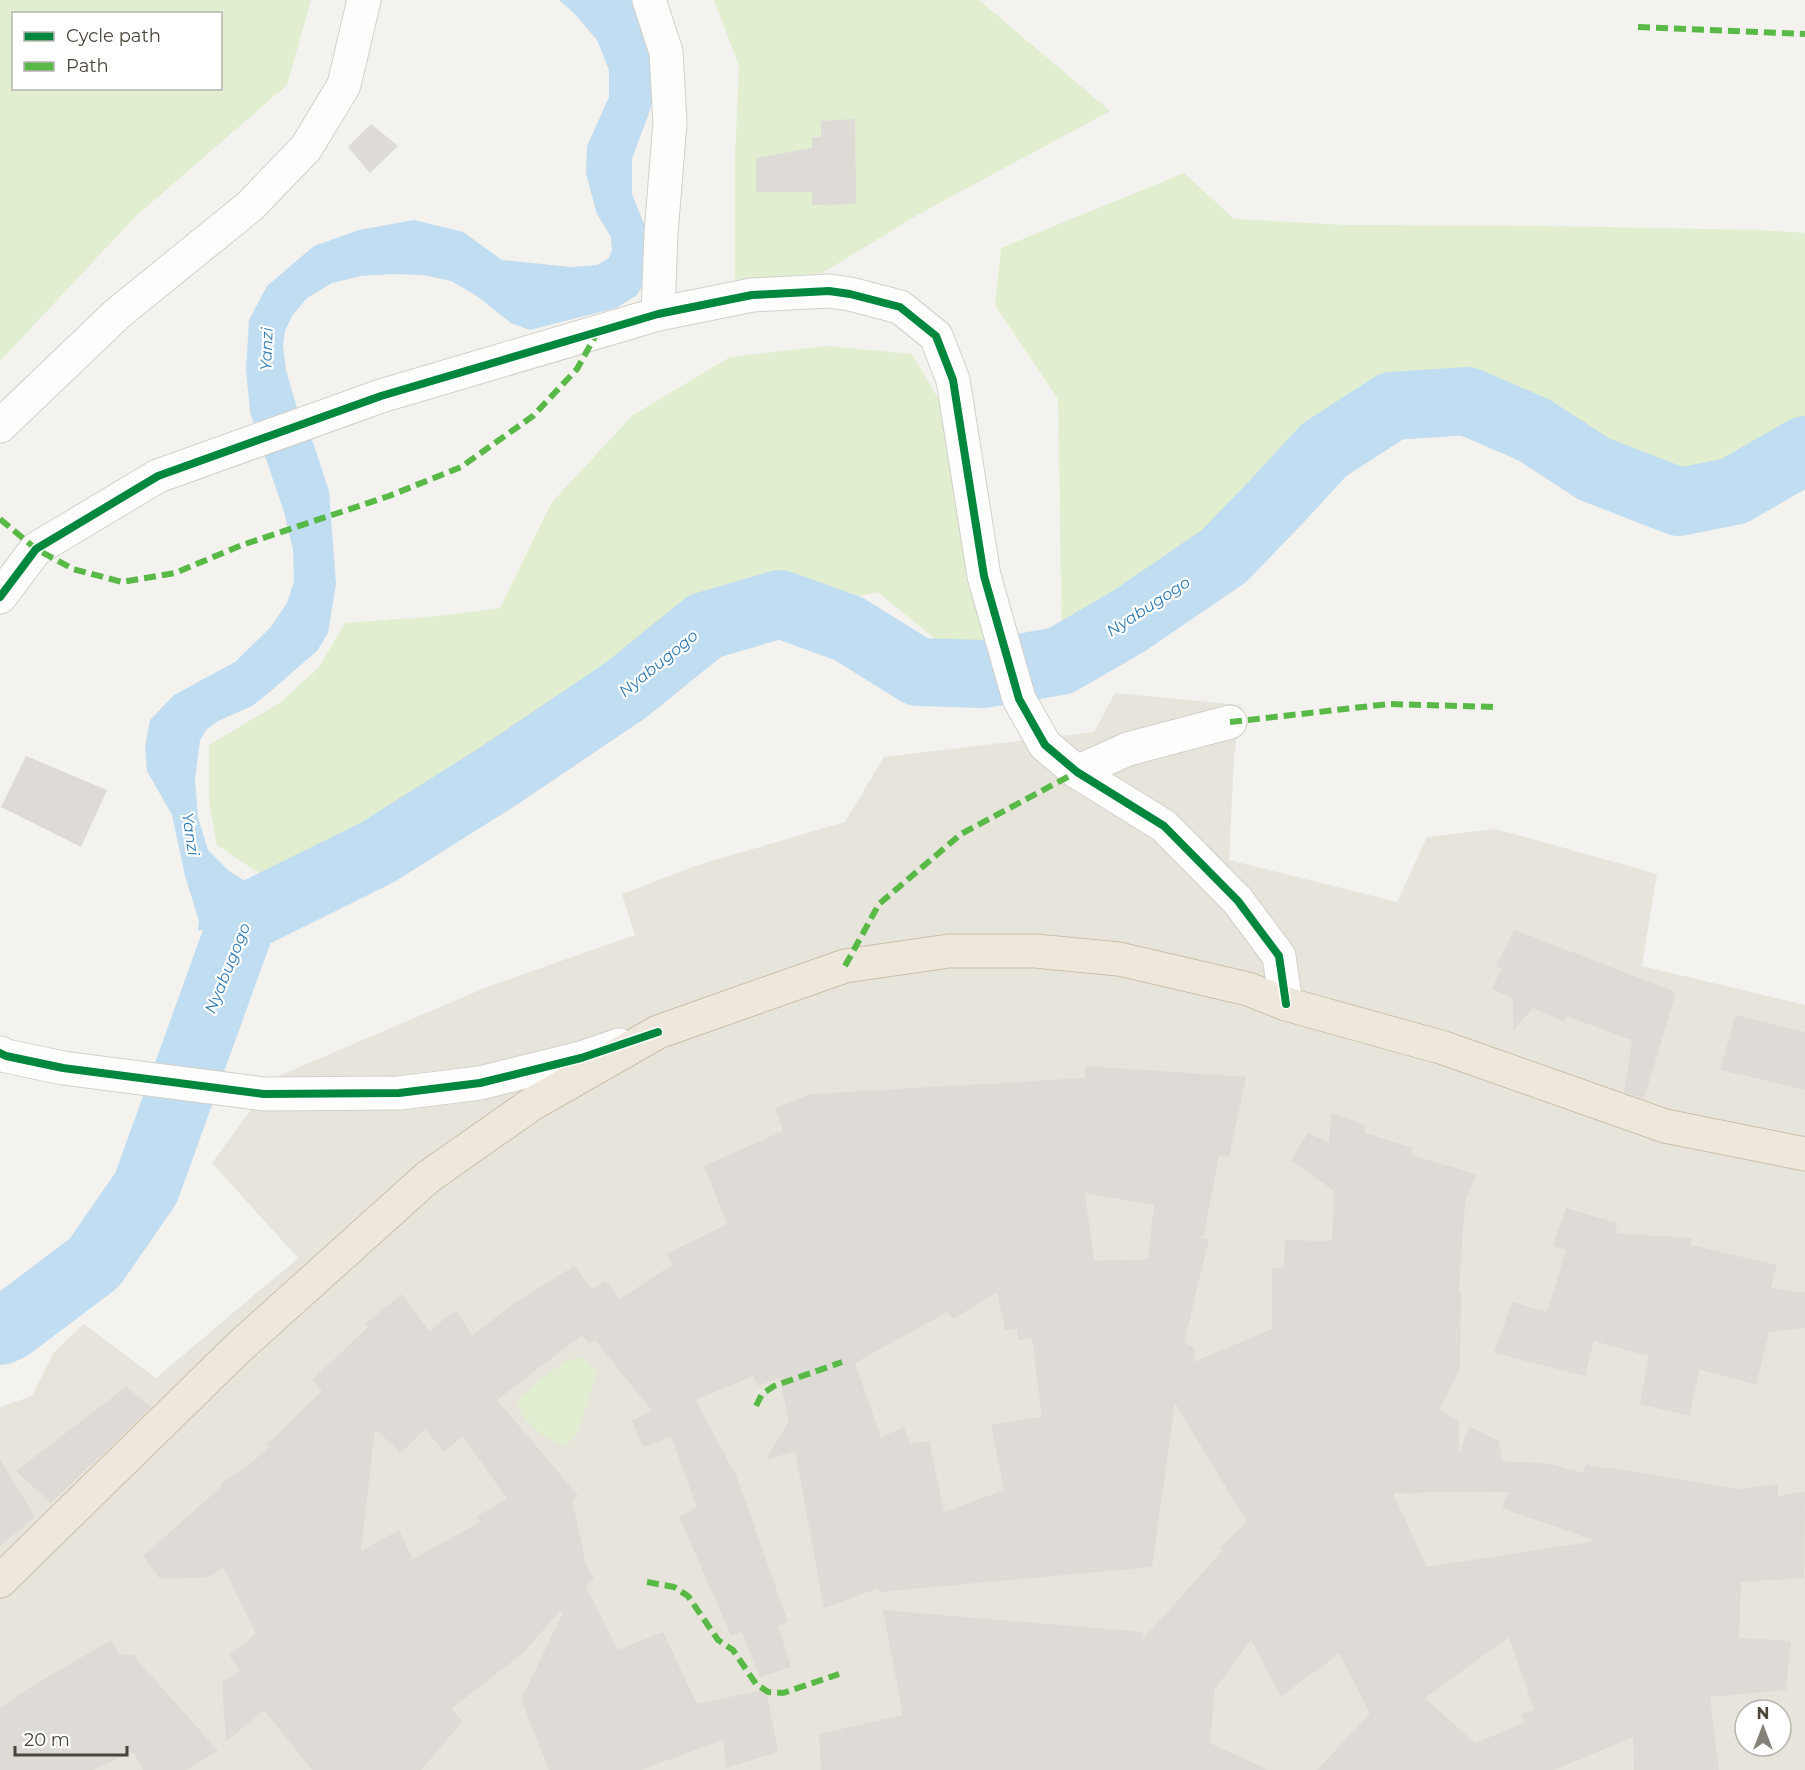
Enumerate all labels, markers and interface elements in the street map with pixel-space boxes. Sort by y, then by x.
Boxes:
legend [12,12,222,90]
text: Cycle path [66,25,161,47]
text: Path [66,55,109,77]
water label: Yanzi [256,326,277,371]
water label: Nyabugogo [1103,572,1194,640]
water label: Nyabugogo [615,626,702,701]
water label: Yanzi [178,811,203,858]
water label: Nyabugogo [201,920,254,1016]
north arrow [1733,1698,1793,1758]
text: N [1757,1704,1769,1723]
scale bar [15,1719,128,1757]
text: 20 m [24,1729,70,1751]

